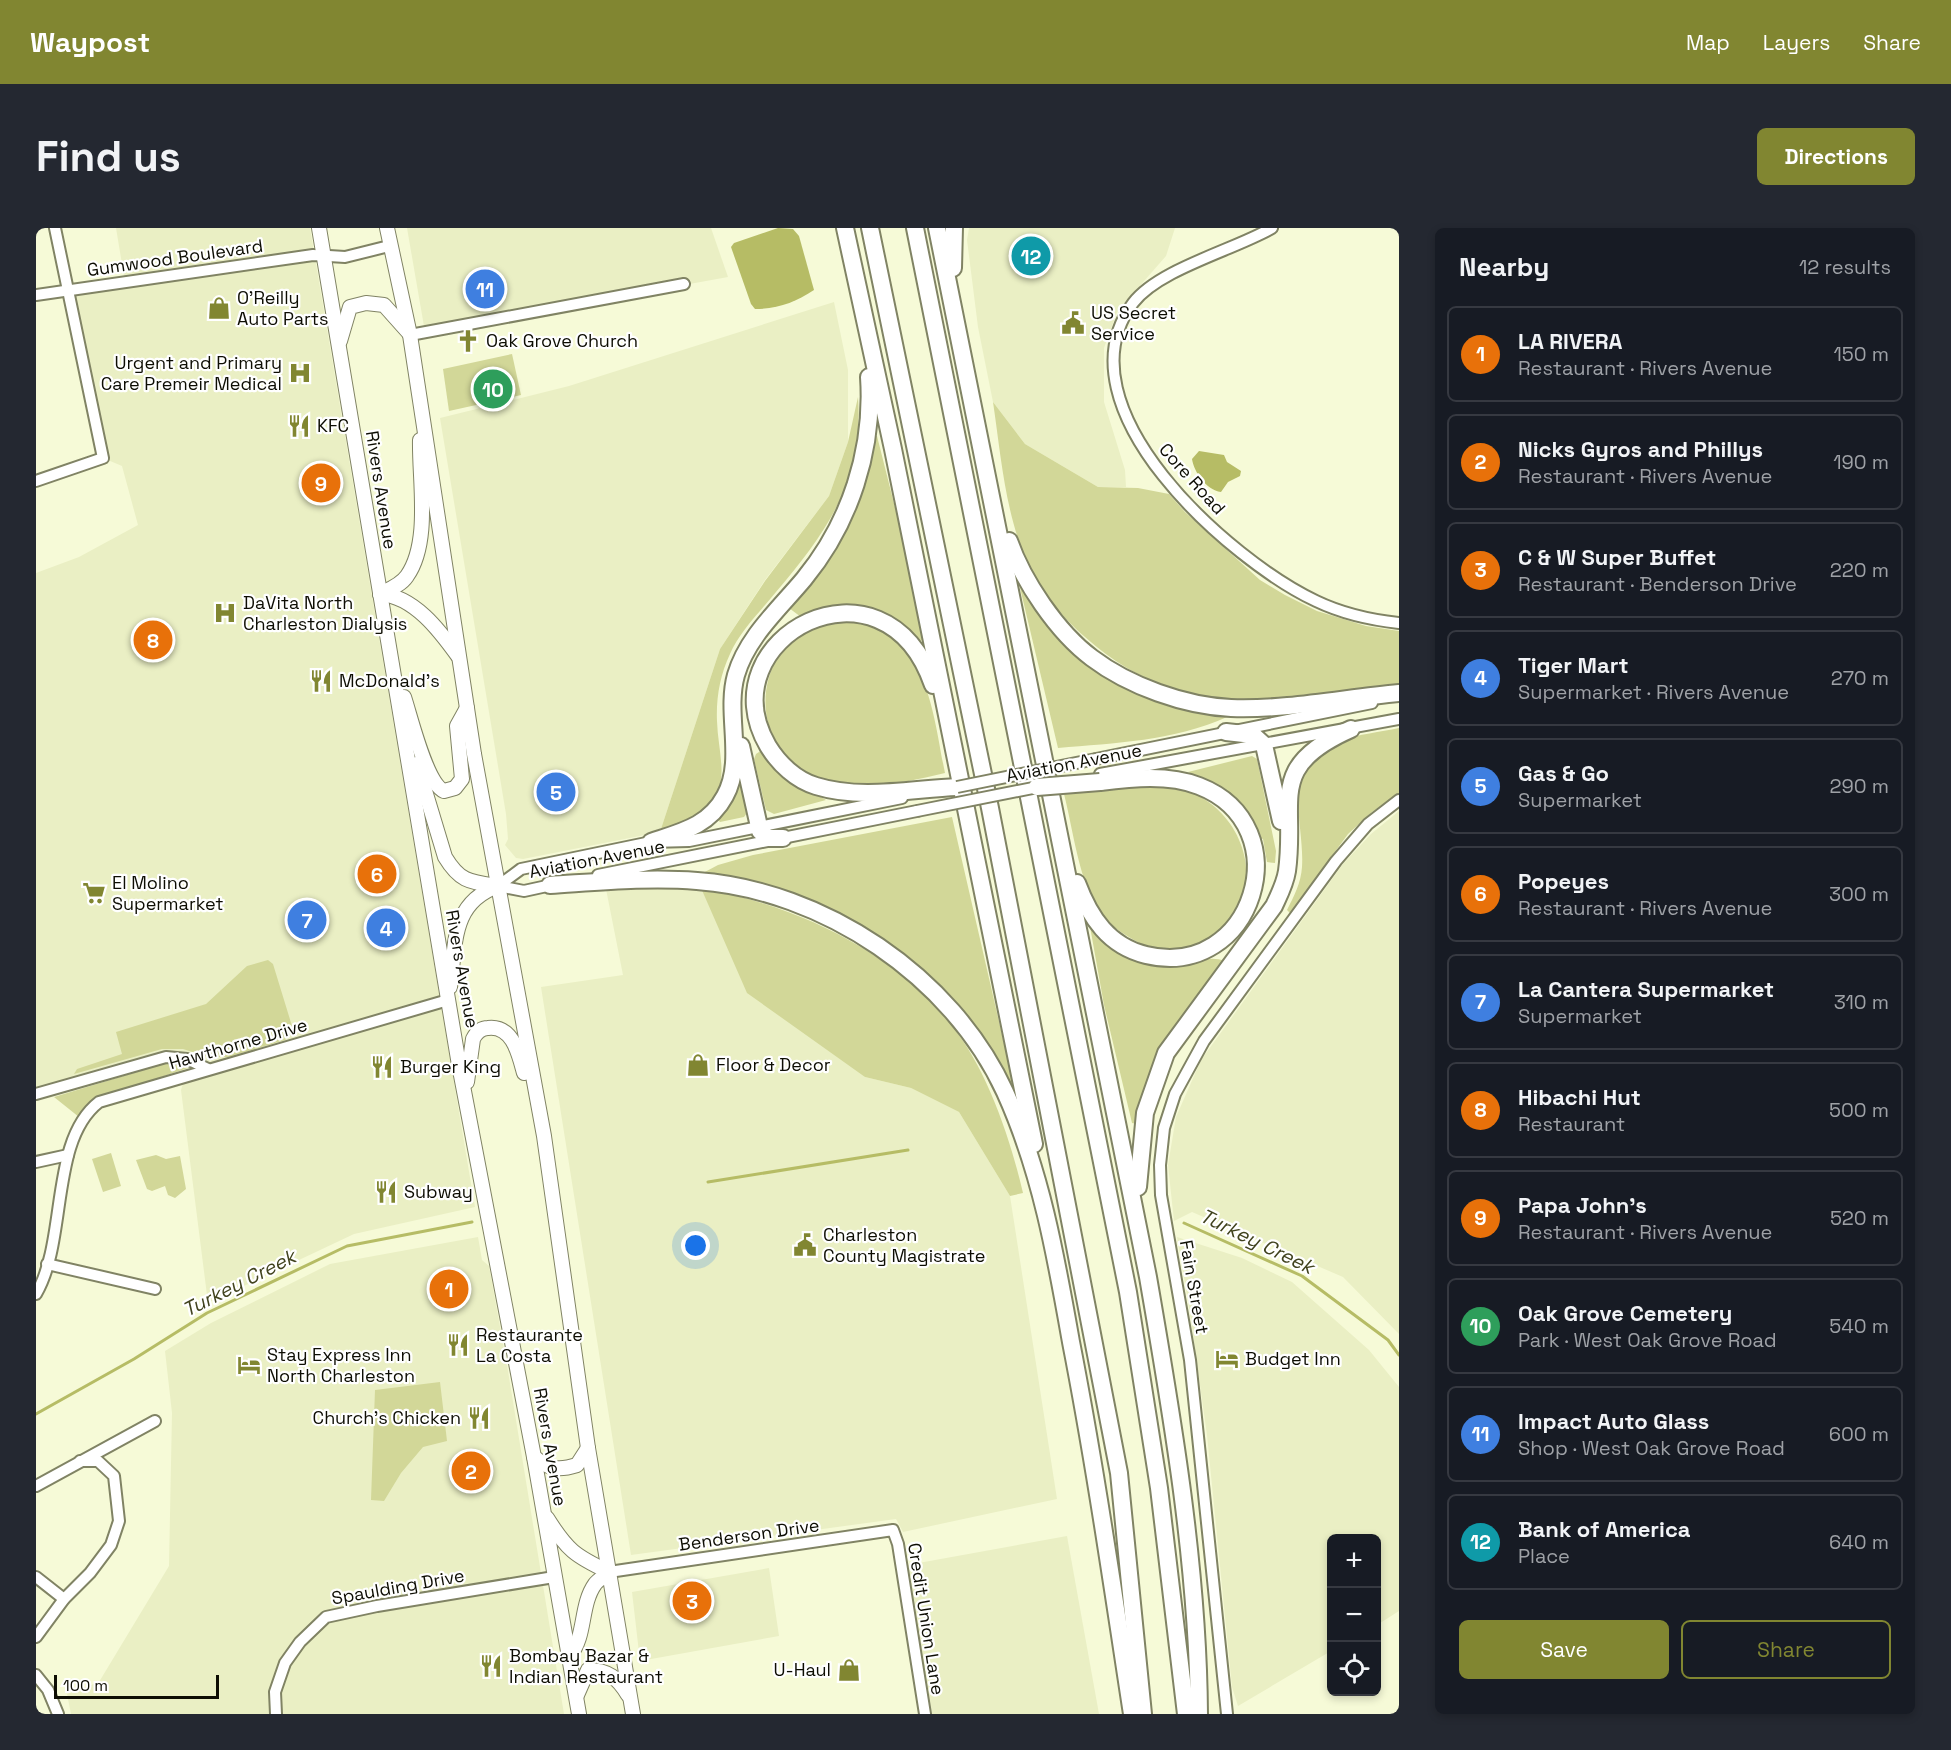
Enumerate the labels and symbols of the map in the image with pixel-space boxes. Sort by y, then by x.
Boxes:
street label: Gumwood Boulevard [85,234,264,281]
pin: 12 [1012,234,1050,279]
pin: 11 [466,266,504,312]
place label: O'Reilly Auto Parts [237,286,329,330]
shop icon: O'Reilly Auto Parts [206,295,232,321]
place label: US Secret Service [1091,301,1176,345]
public building icon: US Secret Service [1060,310,1086,336]
church icon: Oak Grove Church [455,328,481,354]
place label: Oak Grove Church [486,329,638,352]
place label: Urgent and Primary Care Premeir Medical [101,351,282,395]
hospital icon: Urgent and Primary Care Premeir Medical [287,360,313,386]
pin: 10 [474,366,512,412]
restaurant icon: KFC [286,413,312,439]
place label: KFC [317,414,349,437]
street label: Rivers Avenue [361,429,402,551]
street label: Core Road [1154,438,1231,519]
pin: 9 [302,460,340,506]
place label: DaVita North Charleston Dialysis [243,591,407,635]
hospital icon: DaVita North Charleston Dialysis [212,600,238,626]
pin: 8 [134,618,172,662]
restaurant icon: McDonald's [308,668,334,694]
place label: McDonald's [339,669,440,692]
street label: Aviation Avenue [1004,738,1144,787]
pin: 5 [536,770,576,814]
street label: Aviation Avenue [527,834,667,883]
pin: 6 [358,852,396,896]
place label: El Molino Supermarket [112,871,224,915]
supermarket icon: El Molino Supermarket [81,880,107,906]
pin: 7 [288,898,326,942]
pin: 4 [366,906,406,950]
street label: Rivers Avenue [441,908,484,1030]
street label: Hawthorne Drive [166,1013,310,1074]
shop icon: Floor & Decor [685,1052,711,1078]
place label: Floor & Decor [716,1053,831,1076]
restaurant icon: Burger King [369,1054,395,1080]
place label: Burger King [400,1055,501,1078]
restaurant icon: Subway [373,1179,399,1205]
place label: Subway [404,1180,473,1203]
water label: Turkey Creek [1196,1202,1320,1281]
place label: Charleston County Magistrate [823,1223,985,1267]
your location [681,1231,710,1260]
public building icon: Charleston County Magistrate [792,1232,818,1258]
street label: Fain Street [1175,1238,1214,1336]
water label: Turkey Creek [178,1242,302,1323]
pin: 1 [430,1266,468,1312]
place label: Restaurante La Costa [476,1323,583,1367]
restaurant icon: Restaurante La Costa [445,1332,471,1358]
place label: Stay Express Inn North Charleston [267,1343,415,1387]
hotel icon: Budget Inn [1214,1346,1240,1372]
place label: Budget Inn [1245,1347,1341,1370]
hotel icon: Stay Express Inn North Charleston [236,1352,262,1378]
street label: Rivers Avenue [529,1386,572,1508]
restaurant icon: Church's Chicken [466,1405,492,1431]
place label: Church's Chicken [313,1406,461,1429]
pin: 2 [452,1448,490,1494]
street label: Benderson Drive [677,1513,821,1556]
street label: Credit Union Lane [903,1541,950,1697]
street label: Spaulding Drive [330,1564,466,1610]
pin: 3 [672,1578,712,1624]
place label: Bombay Bazar & Indian Restaurant [509,1644,663,1688]
restaurant icon: Bombay Bazar & Indian Restaurant [478,1653,504,1679]
shop icon: U-Haul [836,1657,862,1683]
place label: U-Haul [773,1658,831,1681]
scale bar [54,1672,219,1700]

